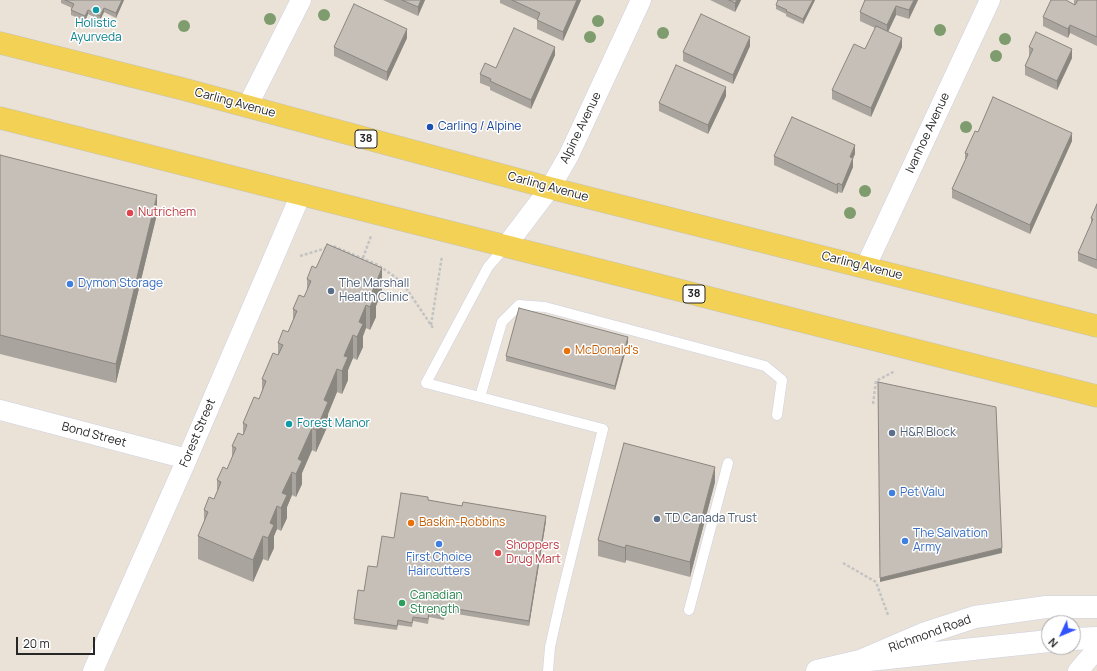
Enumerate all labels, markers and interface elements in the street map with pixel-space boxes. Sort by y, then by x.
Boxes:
marker: Holistic Ayurveda [91,5,101,15]
place label: Holistic Ayurveda [70,17,122,45]
street label: Carling Avenue [193,85,277,121]
street label: Alpine Avenue [557,90,605,166]
street label: Ivanhoe Avenue [903,91,953,175]
place label: Carling / Alpine [438,120,521,134]
marker: Carling / Alpine [425,122,435,132]
road number: 38 [355,130,377,148]
street label: Carling Avenue [506,169,590,205]
place label: Nutrichem [138,206,196,220]
marker: Nutrichem [125,208,135,218]
street label: Carling Avenue [820,249,904,283]
place label: Dymon Storage [78,277,163,291]
place label: The Marshall Health Clinic [339,277,409,305]
marker: Dymon Storage [65,279,75,289]
road number: 38 [683,285,705,303]
marker: The Marshall Health Clinic [326,286,336,296]
place label: McDonald's [575,344,638,358]
marker: McDonald's [562,346,572,356]
street label: Forest Street [177,397,219,469]
place label: Forest Manor [297,417,370,431]
street label: Bond Street [60,419,128,451]
marker: Forest Manor [284,419,294,429]
place label: H&R Block [900,426,956,440]
marker: H&R Block [887,428,897,438]
place label: Pet Valu [900,486,945,500]
marker: Pet Valu [887,488,897,498]
place label: TD Canada Trust [665,512,757,526]
marker: TD Canada Trust [652,514,662,524]
place label: Baskin-Robbins [419,516,505,530]
marker: Baskin-Robbins [406,518,416,528]
place label: The Salvation Army [913,527,988,555]
marker: The Salvation Army [900,536,910,546]
marker: First Choice Haircutters [434,539,444,549]
place label: Shoppers Drug Mart [506,539,561,567]
marker: Shoppers Drug Mart [493,548,503,558]
place label: First Choice Haircutters [406,551,472,579]
place label: Canadian Strength [410,589,463,617]
marker: Canadian Strength [397,598,407,608]
street label: Richmond Road [887,612,973,656]
north arrow [1041,615,1081,655]
scale bar [18,629,97,655]
text: 20 m [23,635,50,652]
text: N [1045,635,1061,651]

